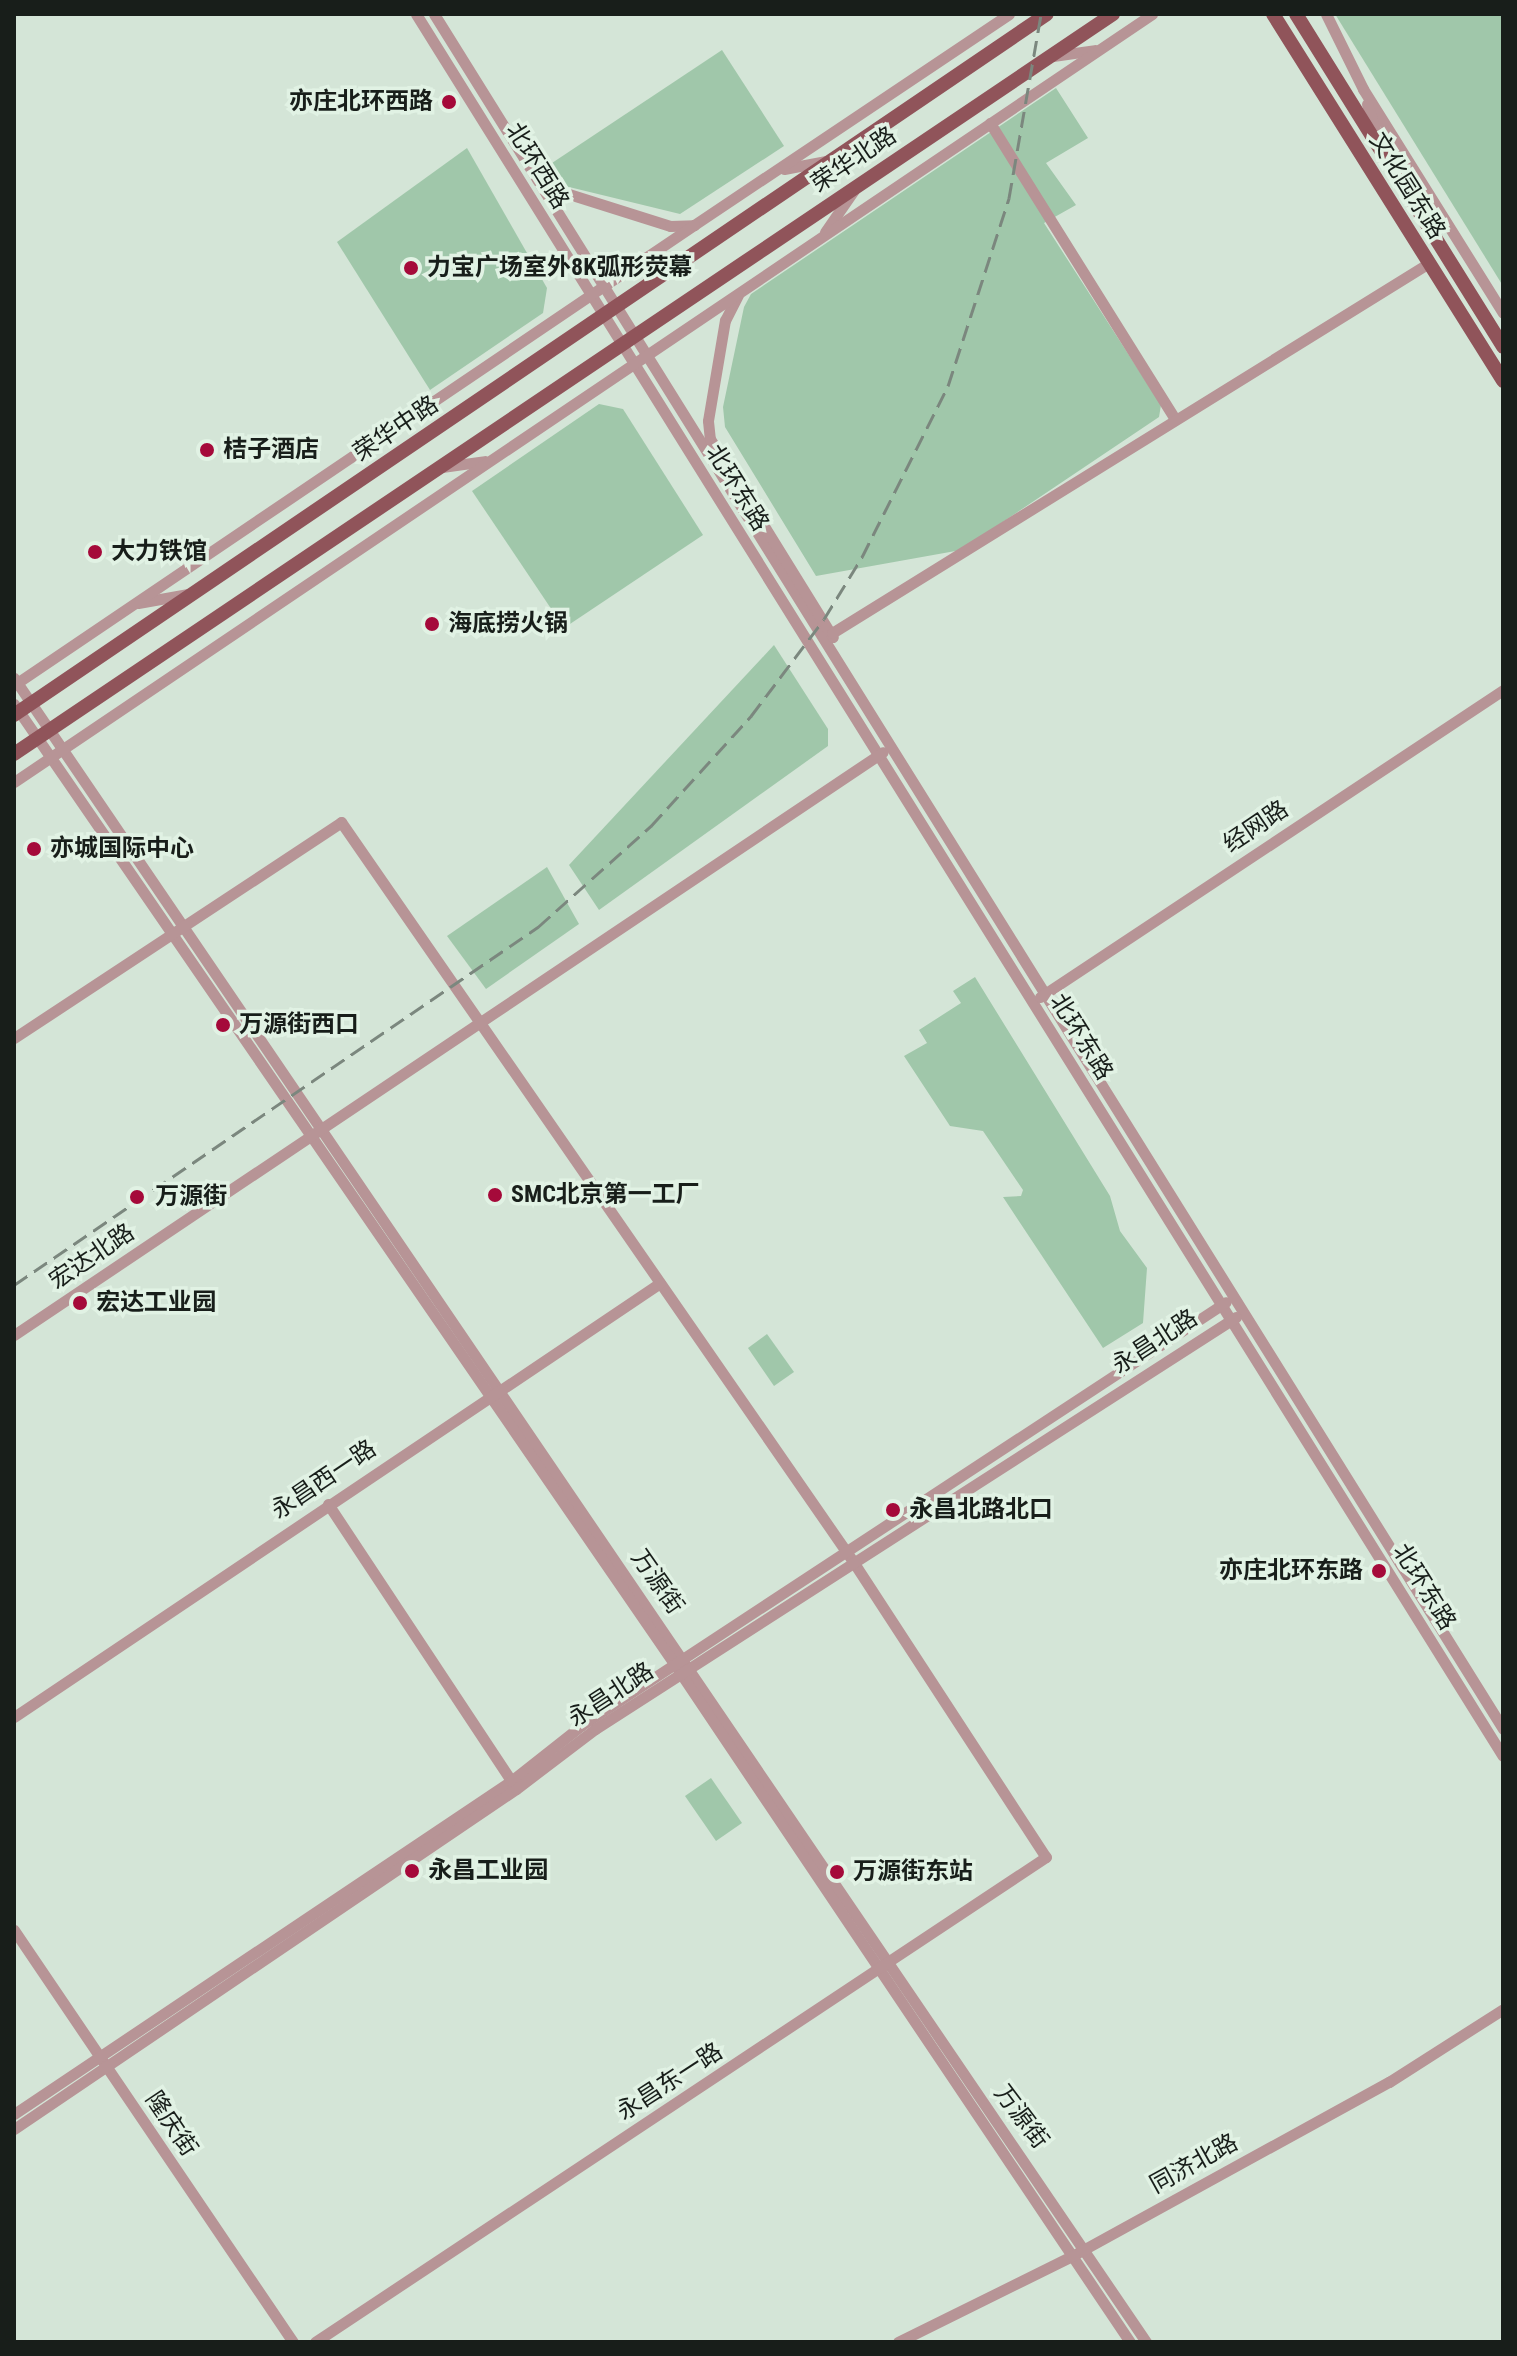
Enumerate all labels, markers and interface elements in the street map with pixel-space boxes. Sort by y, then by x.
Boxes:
place label: 亦庄北环西路 [289,88,433,116]
marker: 亦庄北环西路 [440,93,458,111]
street label: 北环西路 [499,118,575,214]
street label: 荣华北路 [806,121,902,199]
street label: 文化园东路 [1363,127,1451,245]
place label: 力宝广场室外8K弧形荧幕 [427,254,692,282]
marker: 力宝广场室外8K弧形荧幕 [402,259,420,277]
street label: 荣华中路 [348,390,444,468]
place label: 桔子酒店 [223,436,319,464]
street label: 北环东路 [699,440,775,536]
marker: 桔子酒店 [198,441,216,459]
place label: 大力铁馆 [111,538,207,566]
marker: 大力铁馆 [86,543,104,561]
place label: 海底捞火锅 [448,610,568,638]
marker: 海底捞火锅 [423,615,441,633]
street label: 经网路 [1218,795,1294,859]
place label: 亦城国际中心 [50,835,194,863]
marker: 亦城国际中心 [25,840,43,858]
street label: 北环东路 [1043,989,1119,1085]
place label: 万源街西口 [239,1011,359,1039]
marker: 万源街西口 [214,1016,232,1034]
place label: SMC北京第一工厂 [511,1181,700,1209]
place label: 万源街 [155,1183,227,1211]
marker: 万源街 [126,1186,148,1208]
marker: SMC北京第一工厂 [486,1186,504,1204]
street label: 宏达北路 [44,1218,140,1296]
place label: 宏达工业园 [96,1289,216,1317]
marker: 宏达工业园 [71,1294,89,1312]
street label: 永昌北路 [1107,1304,1203,1380]
street label: 永昌西一路 [266,1435,382,1525]
place label: 永昌北路北口 [909,1496,1053,1524]
marker: 永昌北路北口 [884,1501,902,1519]
street label: 北环东路 [1386,1539,1462,1635]
street label: 万源街 [625,1544,689,1620]
place label: 亦庄北环东路 [1219,1557,1363,1585]
marker: 亦庄北环东路 [1370,1562,1388,1580]
street label: 永昌北路 [563,1657,659,1733]
place label: 永昌工业园 [428,1857,548,1885]
place label: 万源街东站 [853,1858,973,1886]
marker: 永昌工业园 [403,1862,421,1880]
marker: 万源街东站 [828,1863,846,1881]
street label: 永昌东一路 [612,2037,728,2127]
street label: 万源街 [988,2080,1054,2154]
street label: 隆庆街 [139,2086,203,2162]
street label: 同济北路 [1145,2128,1243,2200]

